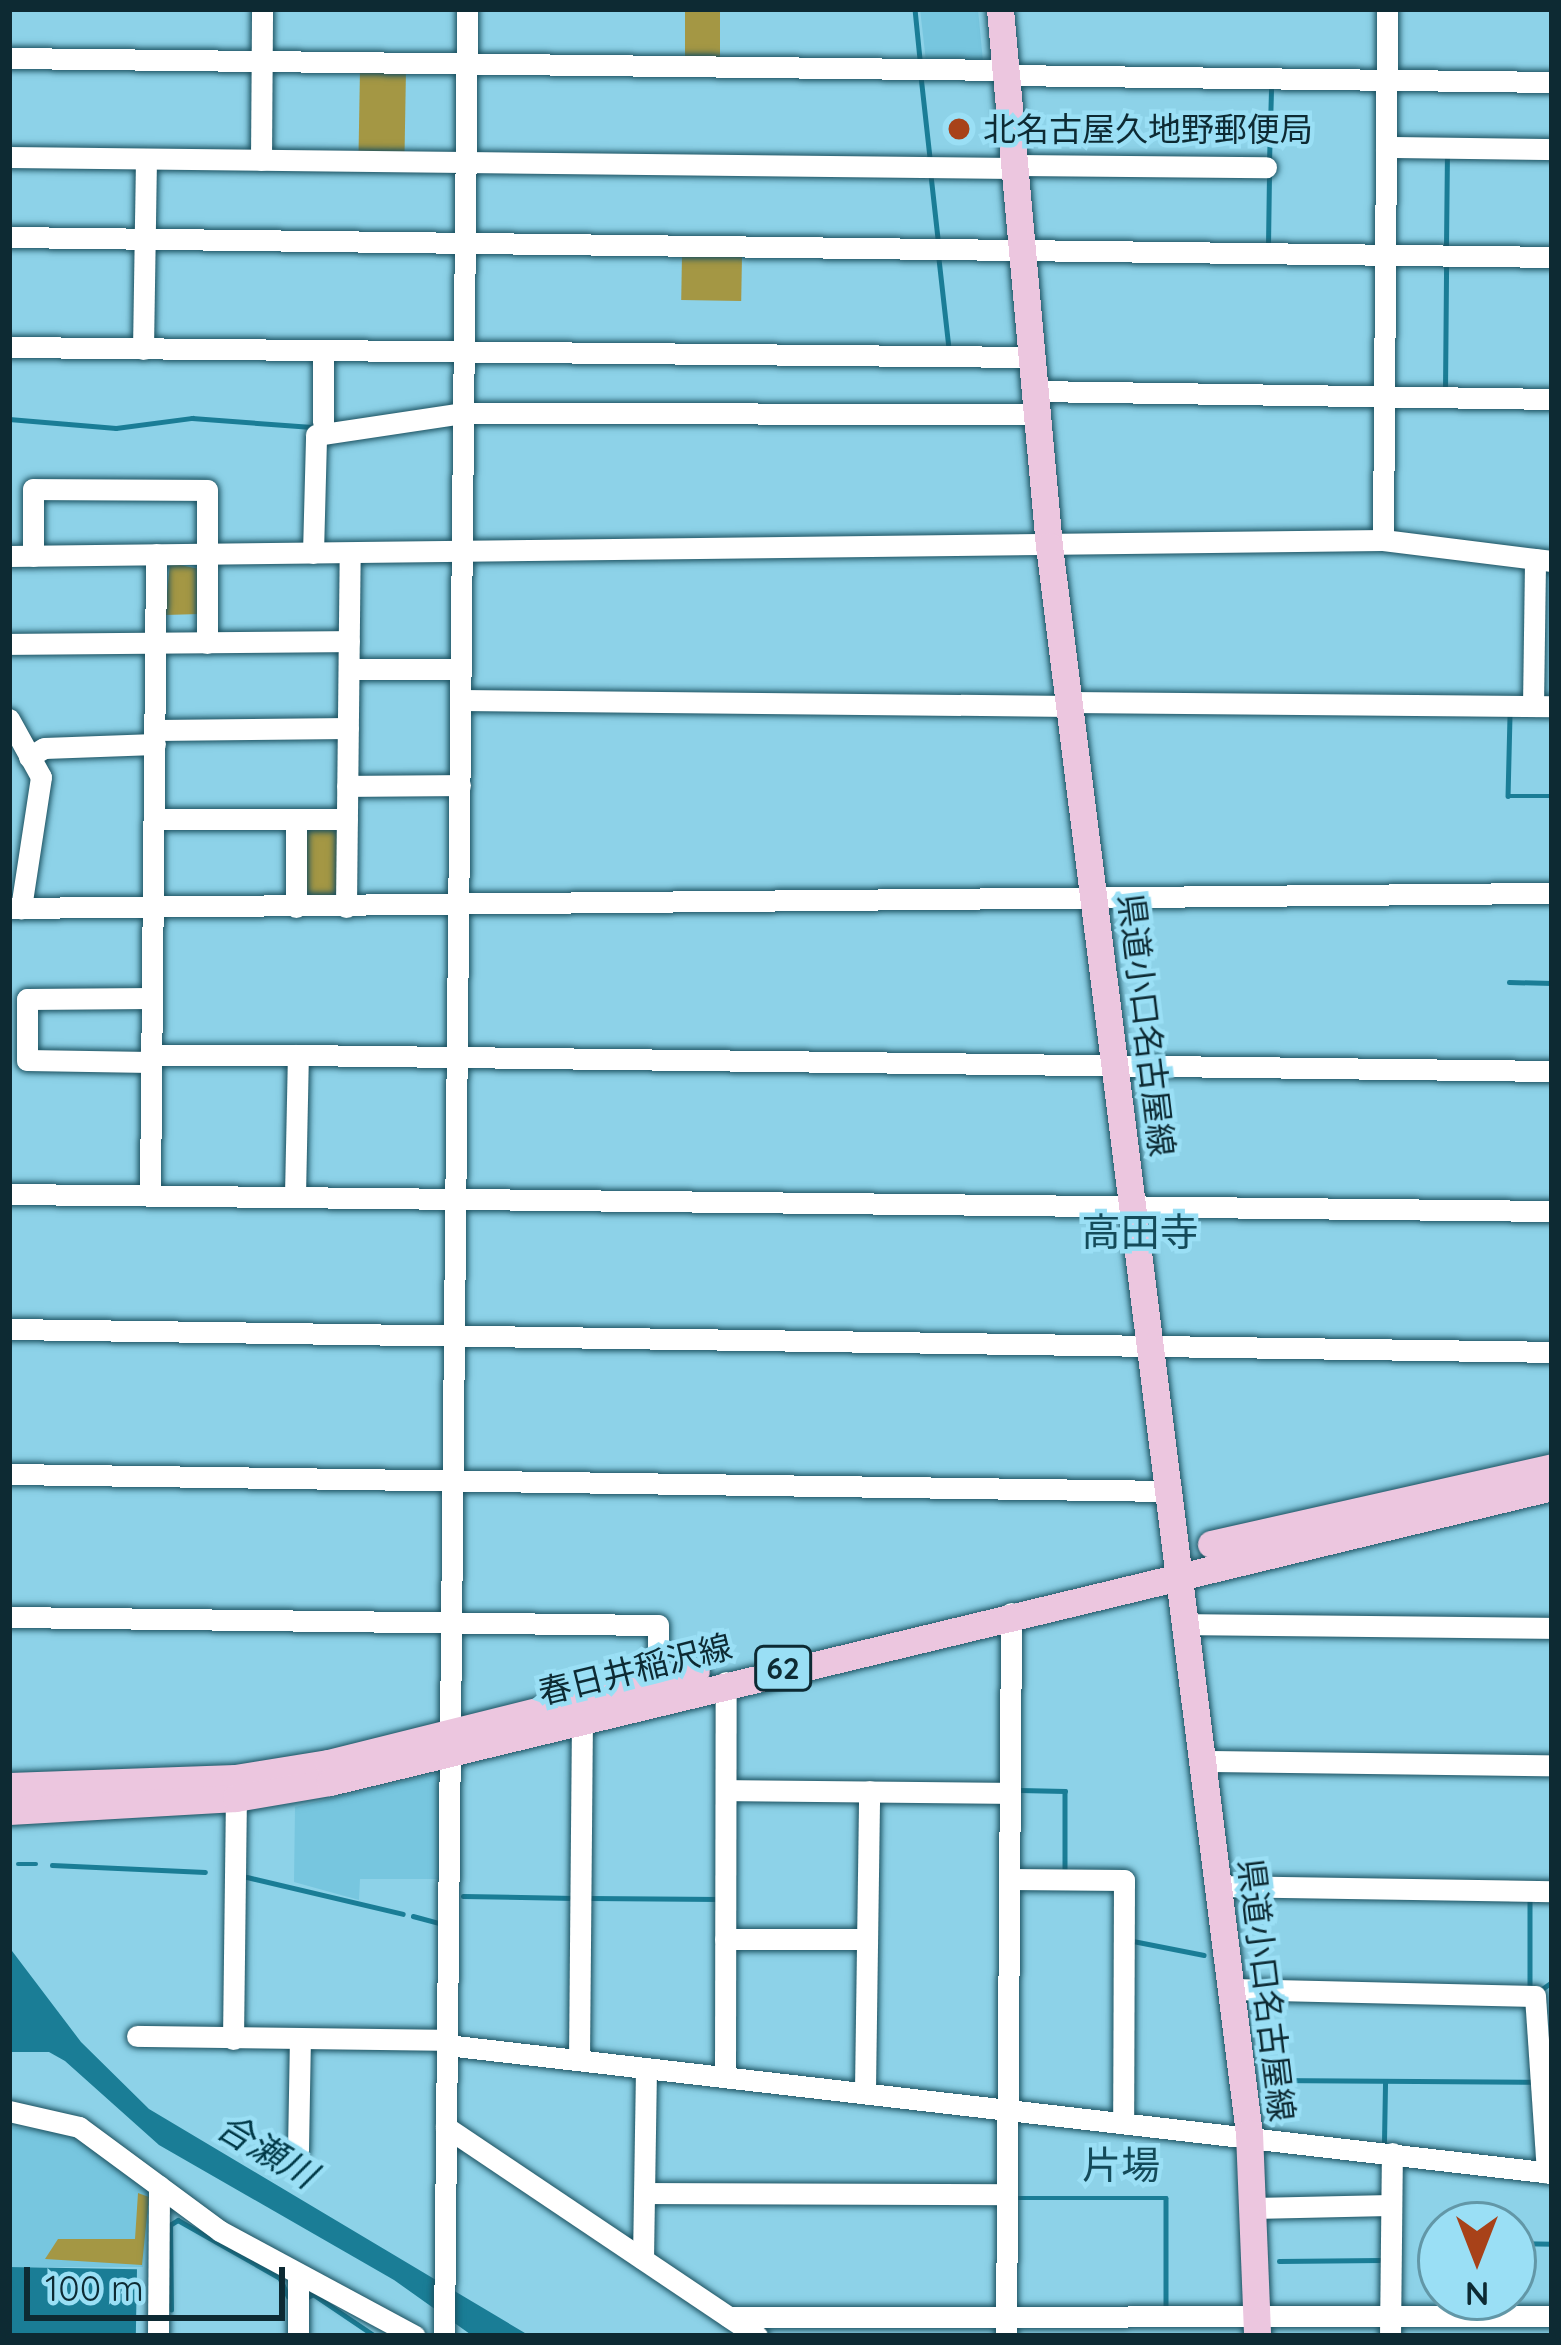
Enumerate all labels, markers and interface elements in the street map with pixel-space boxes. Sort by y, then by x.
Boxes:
place label: 北名古屋久地野郵便局 [983,109,1313,149]
marker: 北名古屋久地野郵便局 [946,116,972,142]
street label: 県道小口名古屋線 [1111,892,1183,1158]
district label: 高田寺 [1082,1209,1198,1255]
street label: 春日井稲沢線 [534,1626,736,1712]
road number: 62 [753,1644,813,1692]
street label: 県道小口名古屋線 [1231,1857,1303,2123]
water label: 合瀬川 [210,2104,324,2196]
district label: 片場 [1082,2142,1160,2188]
north arrow [1417,2201,1537,2321]
scale bar [30,2243,291,2317]
text: 100 m [45,2265,144,2310]
text: N [1465,2274,1489,2315]

